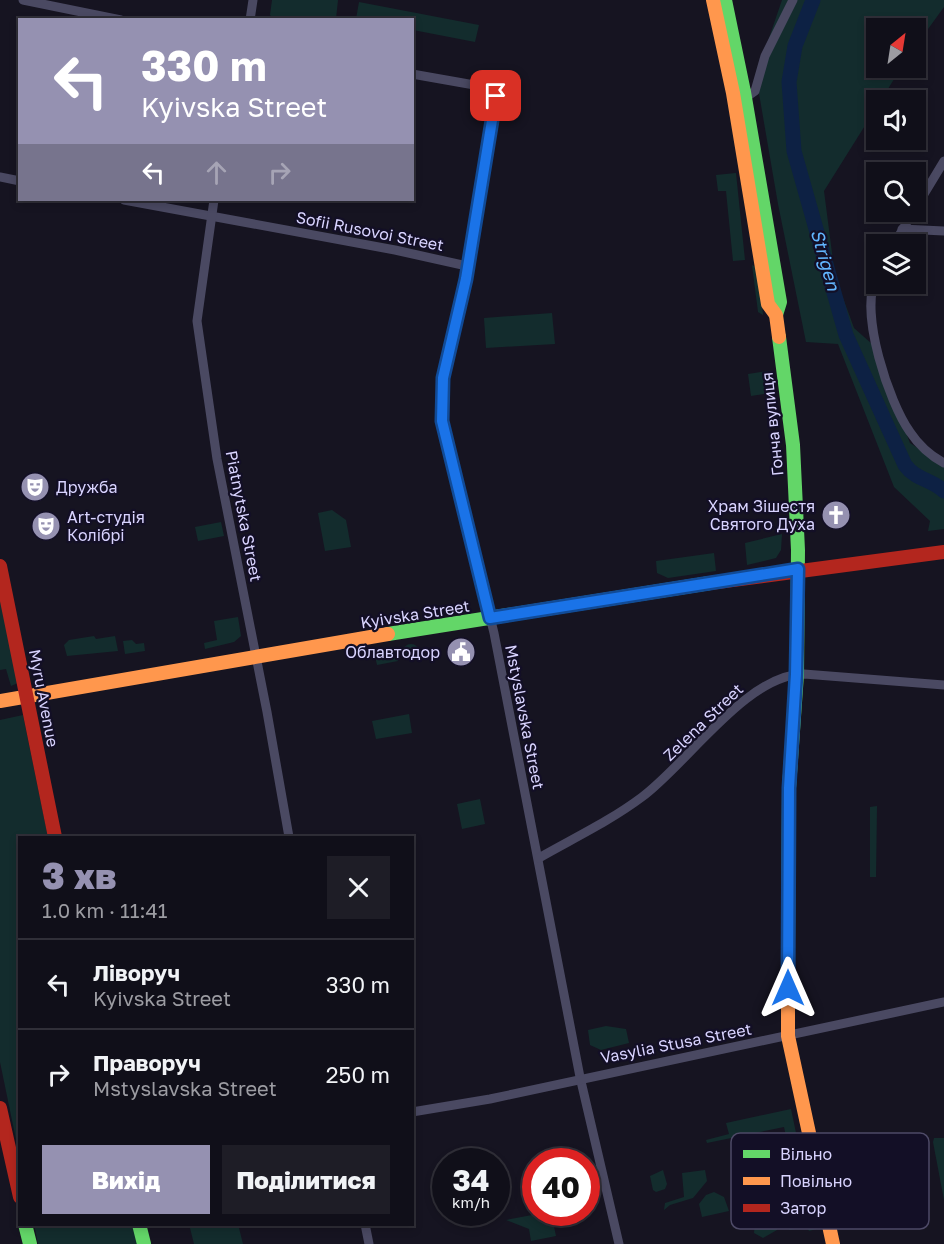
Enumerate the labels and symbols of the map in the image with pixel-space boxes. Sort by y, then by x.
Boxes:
north arrow [866,18,926,78]
pin [470,70,521,121]
street label: Sofii Rusovoi Street [294,207,446,255]
water label: Strigen [807,227,845,294]
street label: Гонча вулиця [757,371,787,477]
street label: Piatnytska Street [221,449,267,583]
theatre icon: Дружба [19,471,51,503]
place label: Дружба [56,477,118,497]
place label: Храм Зішестя Святого Духа [708,496,815,534]
church icon: Храм Зішестя Святого Духа [820,499,852,531]
place label: Art-студія Колібрі [67,507,145,545]
theatre icon: Art-студія Колібрі [30,510,62,542]
street label: Kyivska Street [359,595,471,633]
public building icon: Облавтодор [445,636,477,668]
place label: Облавтодор [345,642,440,662]
street label: Mstyslavska Street [501,643,549,791]
street label: Myru Avenue [25,647,63,749]
street label: Zelena Street [659,679,747,765]
position arrow [756,956,820,1020]
street label: Vasylia Stusa Street [599,1019,753,1067]
legend [731,1133,929,1229]
text: Вільно [780,1144,832,1164]
speed limit sign: 40 [522,1148,600,1226]
text: Повільно [780,1171,852,1191]
text: Затор [780,1198,826,1218]

